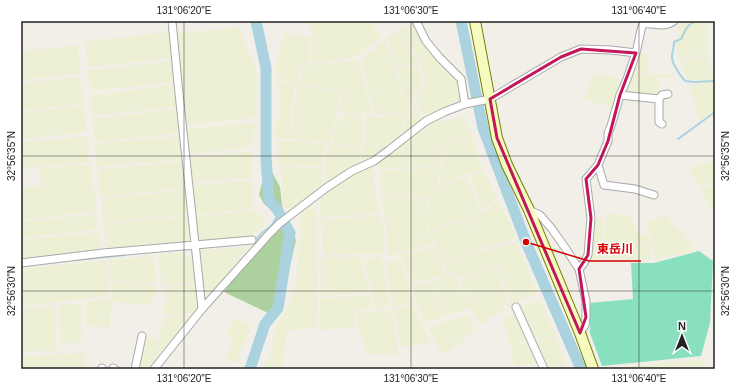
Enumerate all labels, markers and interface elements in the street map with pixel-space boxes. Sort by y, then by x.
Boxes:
text: 131°06'20"E [156,5,212,16]
text: 131°06'30"E [383,5,439,16]
text: 131°06'40"E [611,5,667,16]
text: 32°56'35"N [6,131,17,181]
text: 32°56'35"N [720,131,731,181]
callout: 東岳川 [589,237,641,261]
text: 東岳川 [597,242,633,256]
text: 32°56'30"N [6,266,17,316]
text: 32°56'30"N [720,266,731,316]
north arrow [662,316,702,356]
text: N [678,320,686,332]
text: 131°06'20"E [156,373,212,384]
text: 131°06'30"E [383,373,439,384]
text: 131°06'40"E [611,373,667,384]

